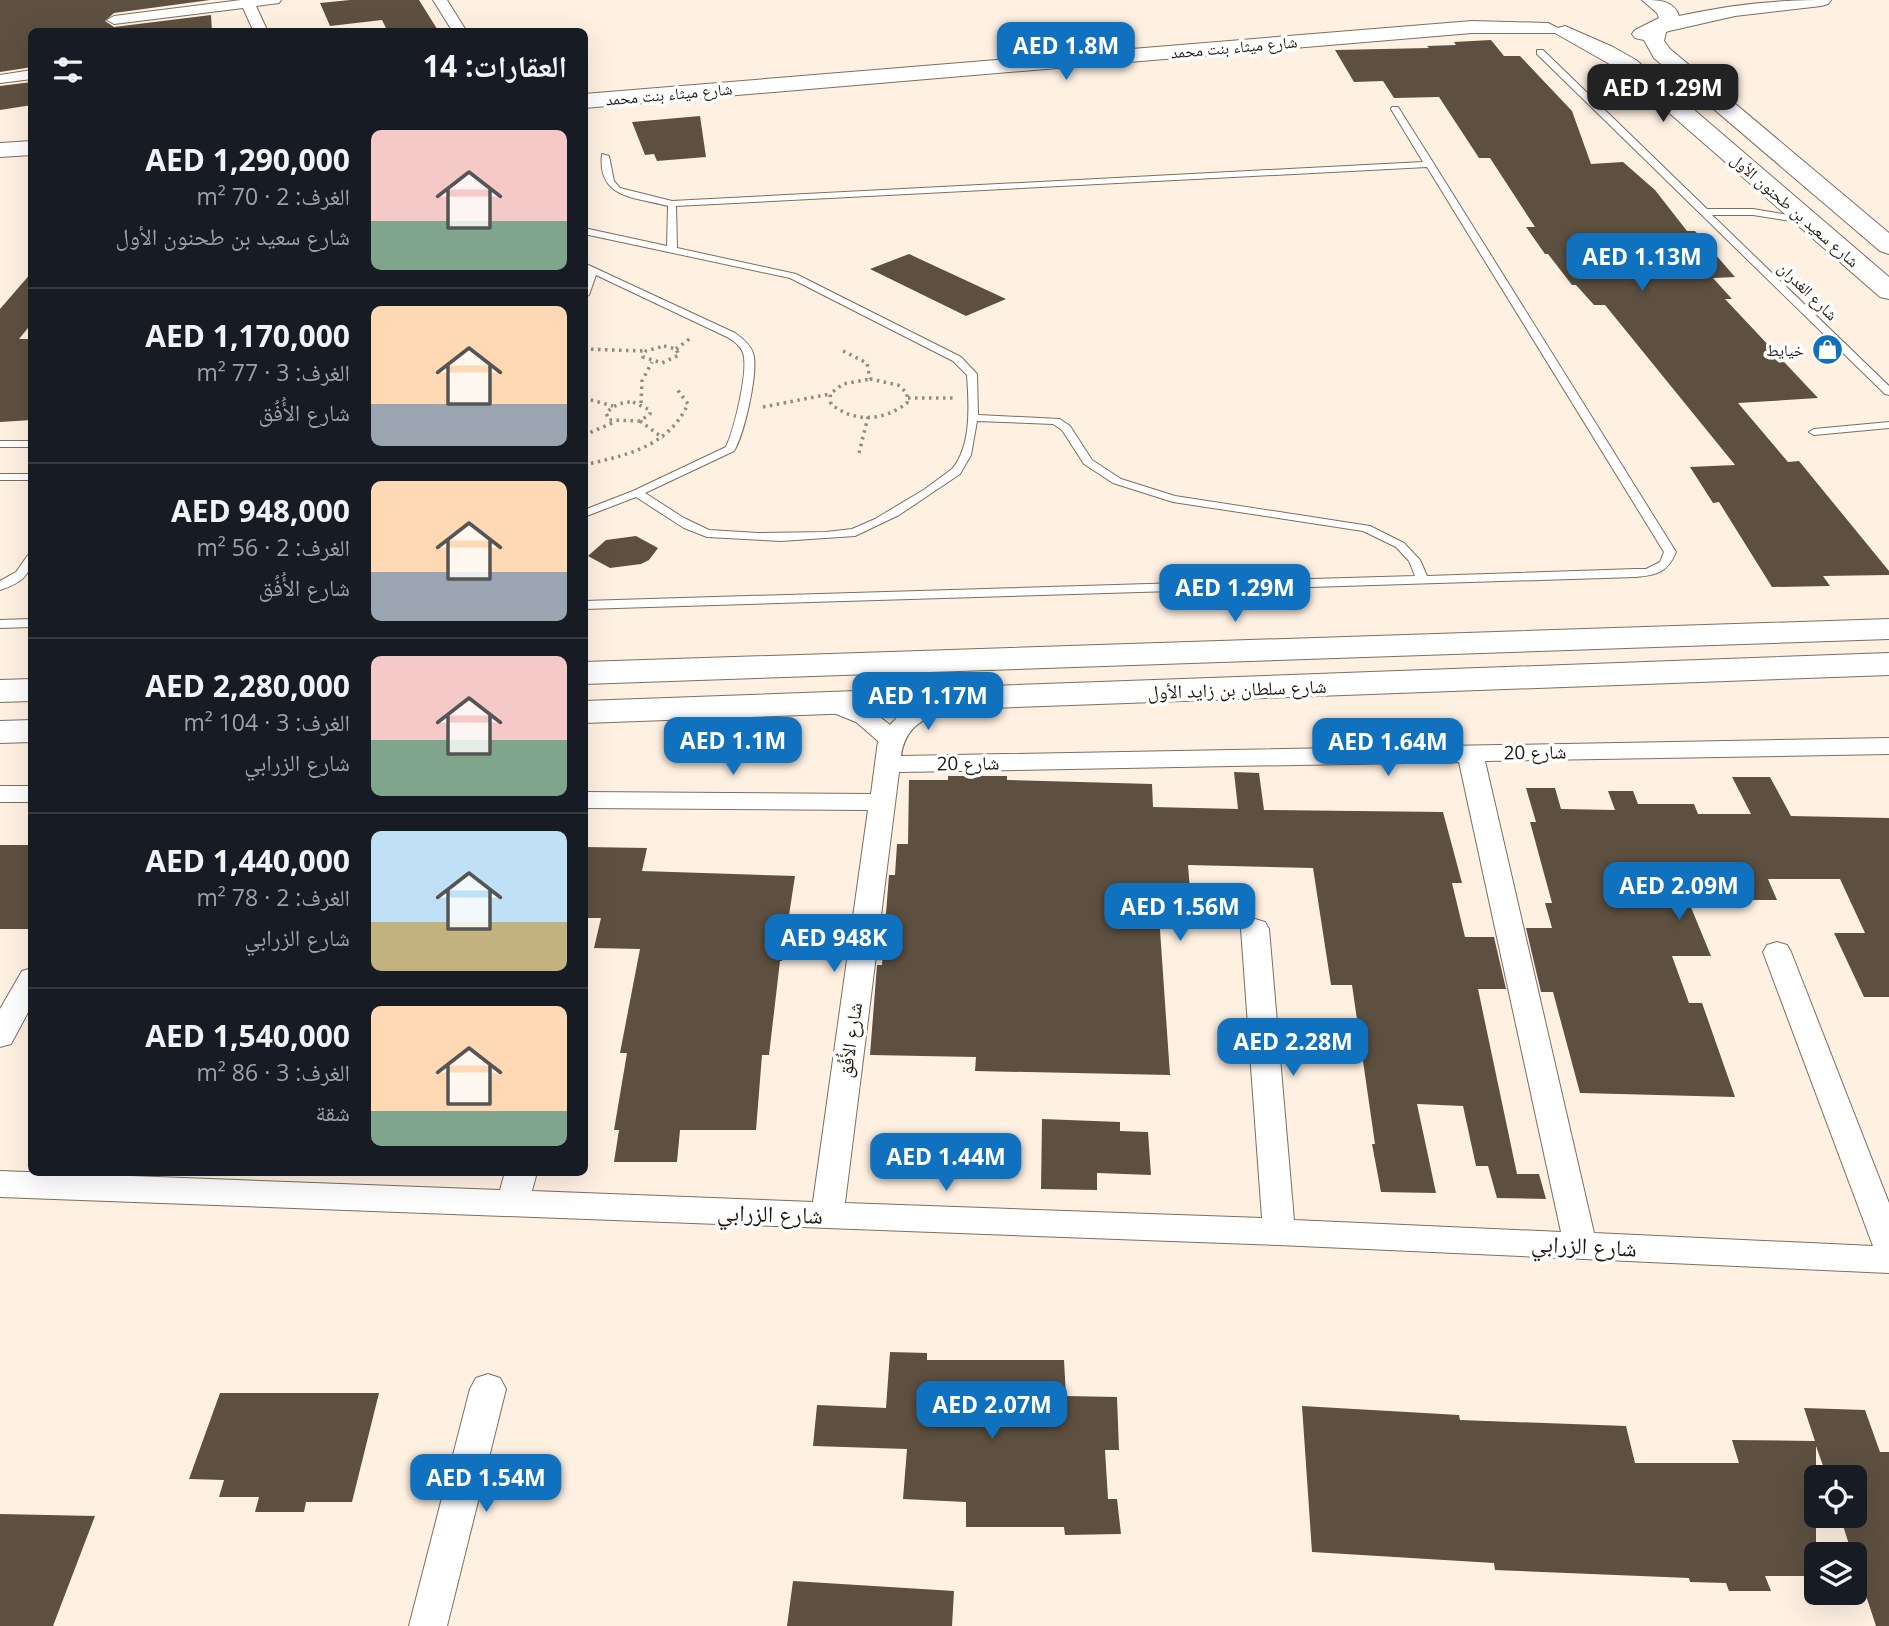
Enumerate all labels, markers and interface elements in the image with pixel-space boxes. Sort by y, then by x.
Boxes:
pin: AED 1.8M [994,22,1138,82]
text: AED 1.8M [1013,29,1119,61]
street label: شارع ميثاء بنت محمد [1170,31,1298,63]
text: العقارات: 14 [423,45,567,86]
icon: filters [49,51,87,89]
pin: AED 1.29M [1583,64,1743,124]
text: AED 1.29M [1603,71,1723,103]
street label: شارع ميثاء بنت محمد [605,78,733,110]
text: AED 1,290,000 [145,139,350,180]
street label: شارع سعيد بن طحنون الأول [1726,148,1864,272]
icon: home [427,158,511,242]
text: الغرف: 2 · 70 m² [197,180,350,212]
text: شارع سعيد بن طحنون الأول [115,220,350,252]
pin: AED 1.13M [1562,233,1722,293]
text: AED 1.13M [1582,240,1702,272]
street label: شارع الغدران [1773,257,1843,325]
text: AED 1,170,000 [145,315,350,356]
shop icon: خيايط [1810,333,1844,367]
icon: home [427,334,511,418]
place label: خيايط [1766,339,1804,361]
text: الغرف: 3 · 77 m² [197,356,350,388]
text: شارع الأُفُق [258,396,350,428]
text: AED 948,000 [171,490,350,531]
icon: home [427,509,511,593]
text: الغرف: 2 · 56 m² [197,531,350,563]
pin: AED 1.29M [1155,564,1315,624]
text: شارع الأُفُق [258,571,350,603]
text: AED 1.29M [1175,571,1295,603]
text: AED 2,280,000 [145,665,350,706]
pin: AED 1.17M [848,672,1008,732]
street label: شارع سلطان بن زايد الأول [1147,673,1327,705]
text: AED 1.17M [868,679,988,711]
icon: home [427,684,511,768]
text: الغرف: 3 · 104 m² [183,706,350,738]
pin: AED 1.1M [661,718,805,777]
pin: AED 1.64M [1308,718,1468,778]
text: AED 1.1M [680,724,786,756]
text: AED 1.64M [1328,725,1448,757]
street label: شارع 20 [1503,738,1567,766]
text: شارع الزرابي [244,746,350,778]
street label: شارع 20 [936,749,1000,777]
text: AED 1,440,000 [145,840,350,881]
icon: home [427,859,511,943]
pin: AED 2.09M [1599,862,1759,922]
text: AED 2.09M [1619,869,1739,901]
text: الغرف: 2 · 78 m² [197,881,350,913]
pin: AED 1.56M [1100,884,1260,943]
text: AED 1.56M [1120,890,1240,922]
pin: AED 948K [762,914,906,974]
text: شارع الزرابي [244,921,350,953]
text: AED 948K [781,921,887,953]
street label: شارع الأُفُق [832,1001,868,1079]
text: AED 1,540,000 [145,1015,350,1056]
pin: AED 2.28M [1213,1018,1373,1078]
text: AED 2.28M [1233,1025,1353,1057]
icon: home [427,1034,511,1118]
text: الغرف: 3 · 86 m² [197,1056,350,1088]
text: شقة [316,1096,350,1128]
pin: AED 1.44M [866,1134,1026,1193]
text: AED 1.44M [886,1140,1006,1172]
street label: شارع الزرابي [716,1195,823,1235]
street label: شارع الزرابي [1530,1226,1638,1268]
pin: AED 2.07M [912,1382,1072,1441]
text: AED 2.07M [932,1388,1052,1420]
pin: AED 1.54M [406,1454,566,1514]
text: AED 1.54M [426,1461,546,1493]
map controls [1804,1465,1867,1605]
button: locate [1804,1465,1867,1528]
button: layers [1804,1542,1867,1605]

